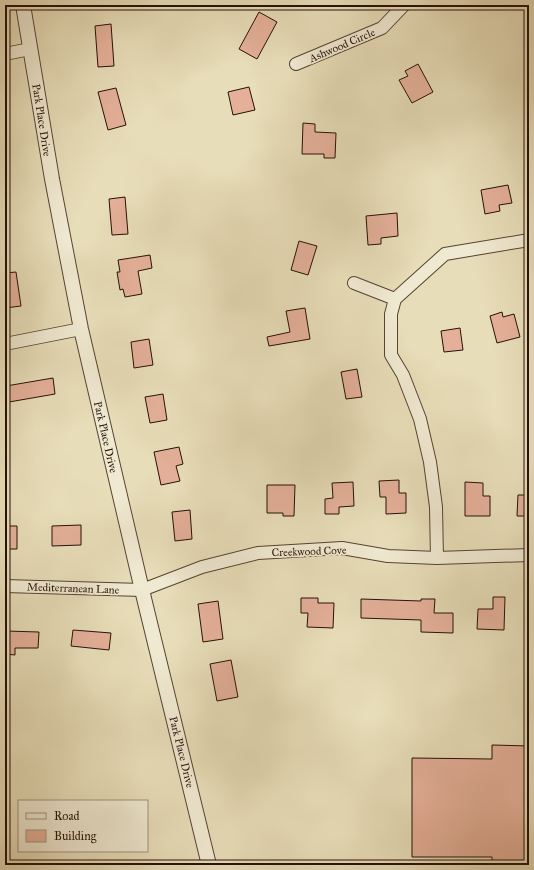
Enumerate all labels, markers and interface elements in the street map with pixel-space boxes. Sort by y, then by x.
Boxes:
street label: Ashwood Circle [306,26,378,66]
street label: Park Place Drive [29,83,54,158]
street label: Park Place Drive [91,400,120,475]
street label: Creekwood Cove [271,544,347,559]
street label: Mediterranean Lane [27,580,120,597]
street label: Park Place Drive [166,715,197,790]
legend [18,800,148,852]
text: Road [54,809,80,823]
text: Building [54,829,97,844]

